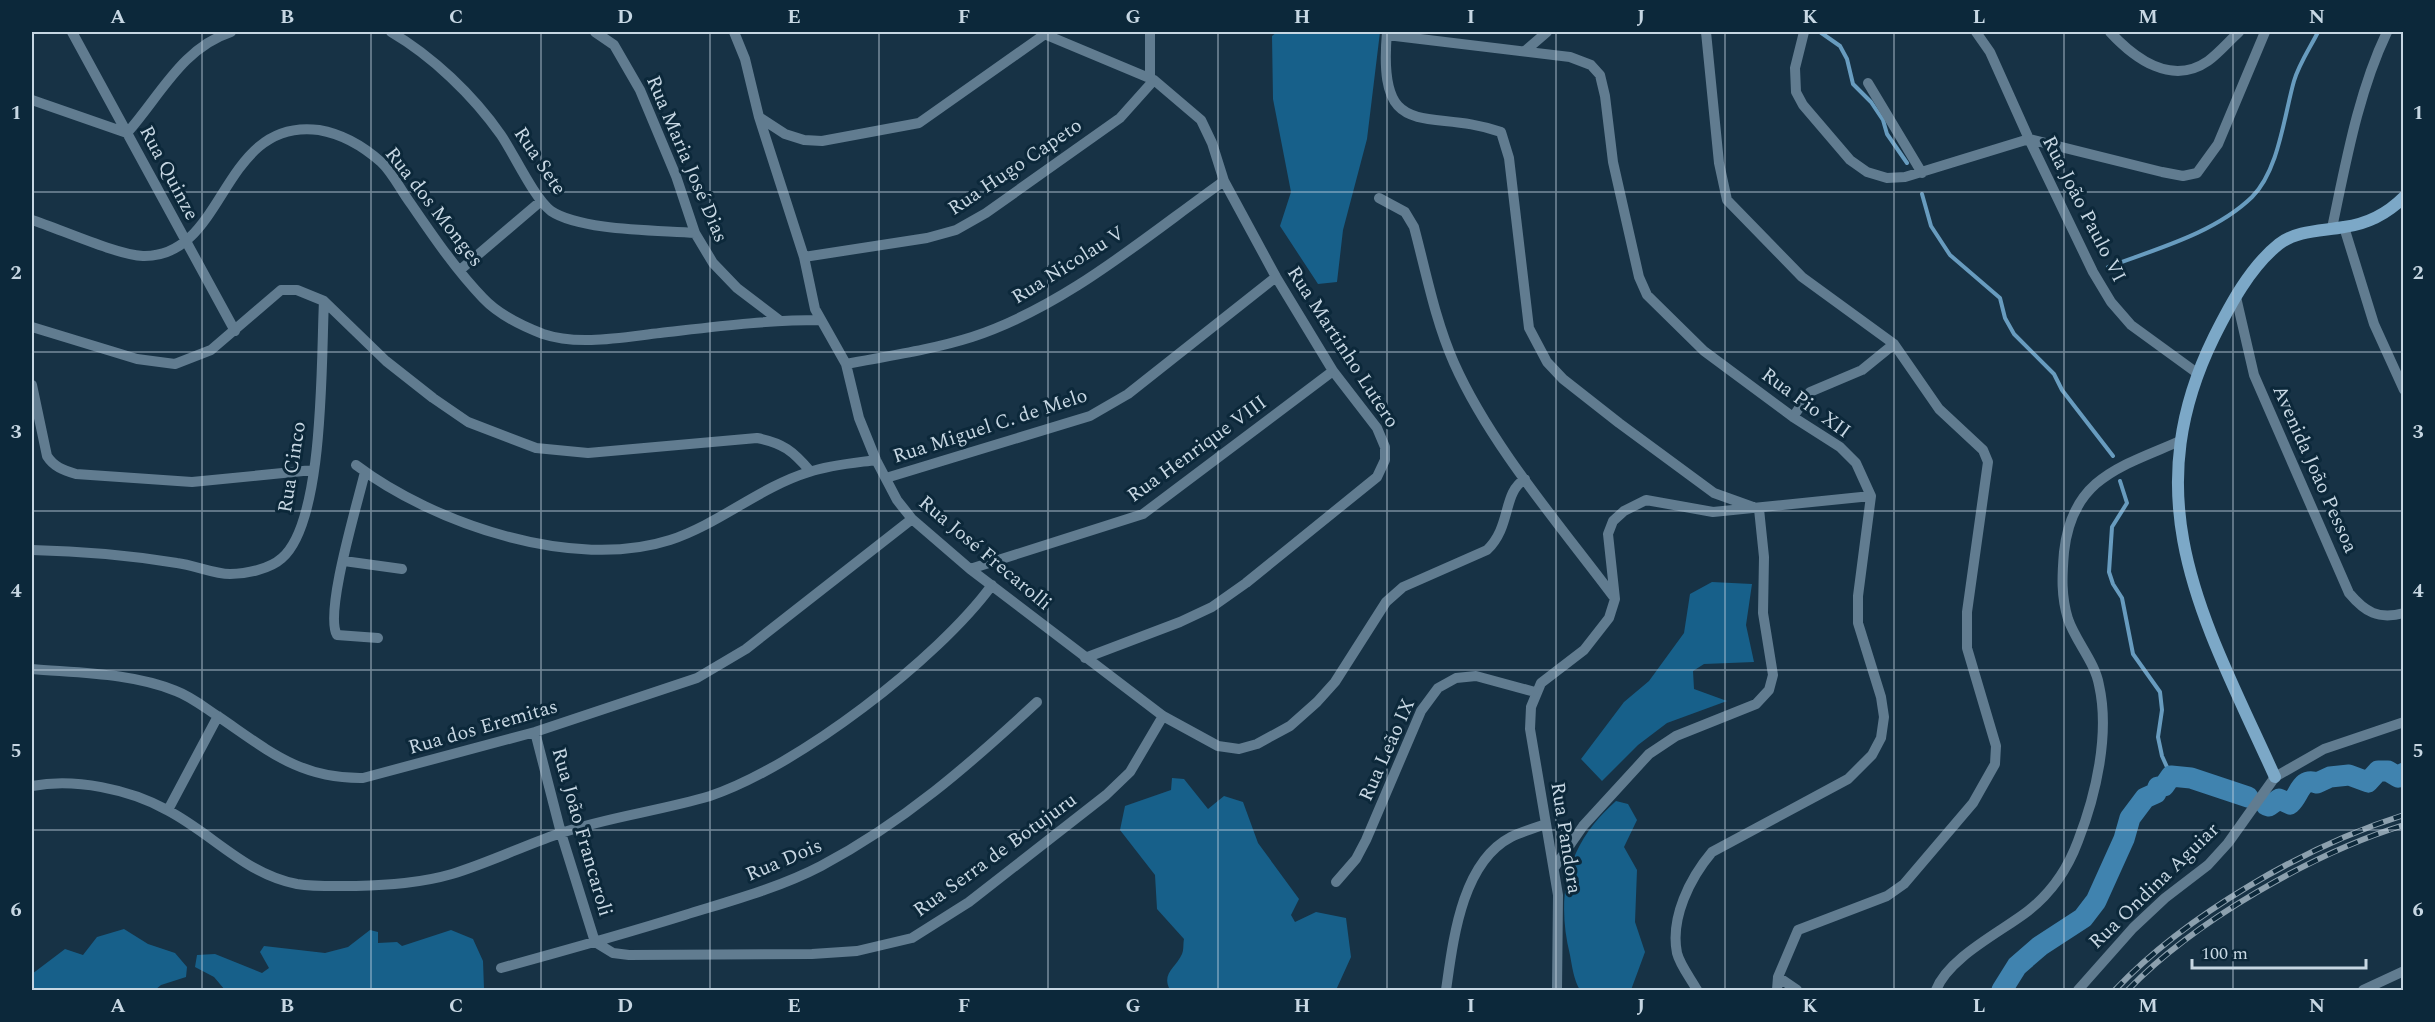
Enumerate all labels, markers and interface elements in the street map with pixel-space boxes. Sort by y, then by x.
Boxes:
text: A [110,2,126,32]
text: B [280,2,294,32]
text: C [449,2,463,32]
text: D [617,2,633,32]
text: E [787,2,801,32]
text: F [958,2,970,32]
text: G [1125,2,1141,32]
text: H [1294,2,1310,32]
text: I [1467,2,1475,32]
text: J [1637,2,1645,32]
text: K [1802,2,1818,32]
text: L [1973,2,1985,32]
text: M [2138,2,2158,32]
text: N [2309,2,2325,32]
street label: Rua Maria José Dias [638,71,736,247]
text: 1 [10,98,22,128]
text: 1 [2412,98,2424,128]
street label: Rua Hugo Capeto [942,111,1088,223]
street label: Rua Quinze [131,120,207,226]
street label: Rua Sete [506,121,574,201]
street label: Rua João Paulo VI [2034,131,2134,287]
street label: Rua dos Monges [377,140,491,274]
street label: Rua Nicolau V [1006,218,1131,312]
text: 2 [10,258,22,288]
text: 2 [2412,258,2424,288]
street label: Rua Martinho Lutero [1279,260,1407,434]
street label: Rua Pio XII [1755,360,1857,446]
street label: Rua Miguel C. de Melo [889,380,1091,472]
street label: Avenida João Pessoa [2265,380,2366,558]
street label: Rua Henrique VIII [1121,388,1273,510]
text: 3 [10,417,22,447]
text: 3 [2412,417,2424,447]
street label: Rua Cinco [270,419,314,515]
street label: Rua José Frecarolli [912,488,1058,618]
text: 4 [10,576,22,606]
text: 4 [2412,576,2424,606]
street label: Rua dos Eremitas [405,691,561,763]
street label: Rua Leão IX [1351,694,1423,806]
text: 5 [10,736,22,766]
text: 5 [2412,736,2424,766]
street label: Rua João Francaroli [544,744,620,920]
street label: Rua Pandora [1542,780,1590,896]
street label: Rua Serra de Botujuru [907,785,1083,925]
street label: Rua Ondina Aguiar [2082,816,2226,956]
street label: Rua Dois [741,830,827,890]
text: 6 [10,895,22,925]
text: 6 [2412,895,2424,925]
scale bar [2192,932,2366,970]
text: 100 m [2201,940,2248,967]
text: A [110,991,126,1021]
text: B [280,991,294,1021]
text: C [449,991,463,1021]
text: D [617,991,633,1021]
text: E [787,991,801,1021]
text: F [958,991,970,1021]
text: G [1125,991,1141,1021]
text: H [1294,991,1310,1021]
text: I [1467,991,1475,1021]
text: J [1637,991,1645,1021]
text: K [1802,991,1818,1021]
text: L [1973,991,1985,1021]
text: M [2138,991,2158,1021]
text: N [2309,991,2325,1021]

